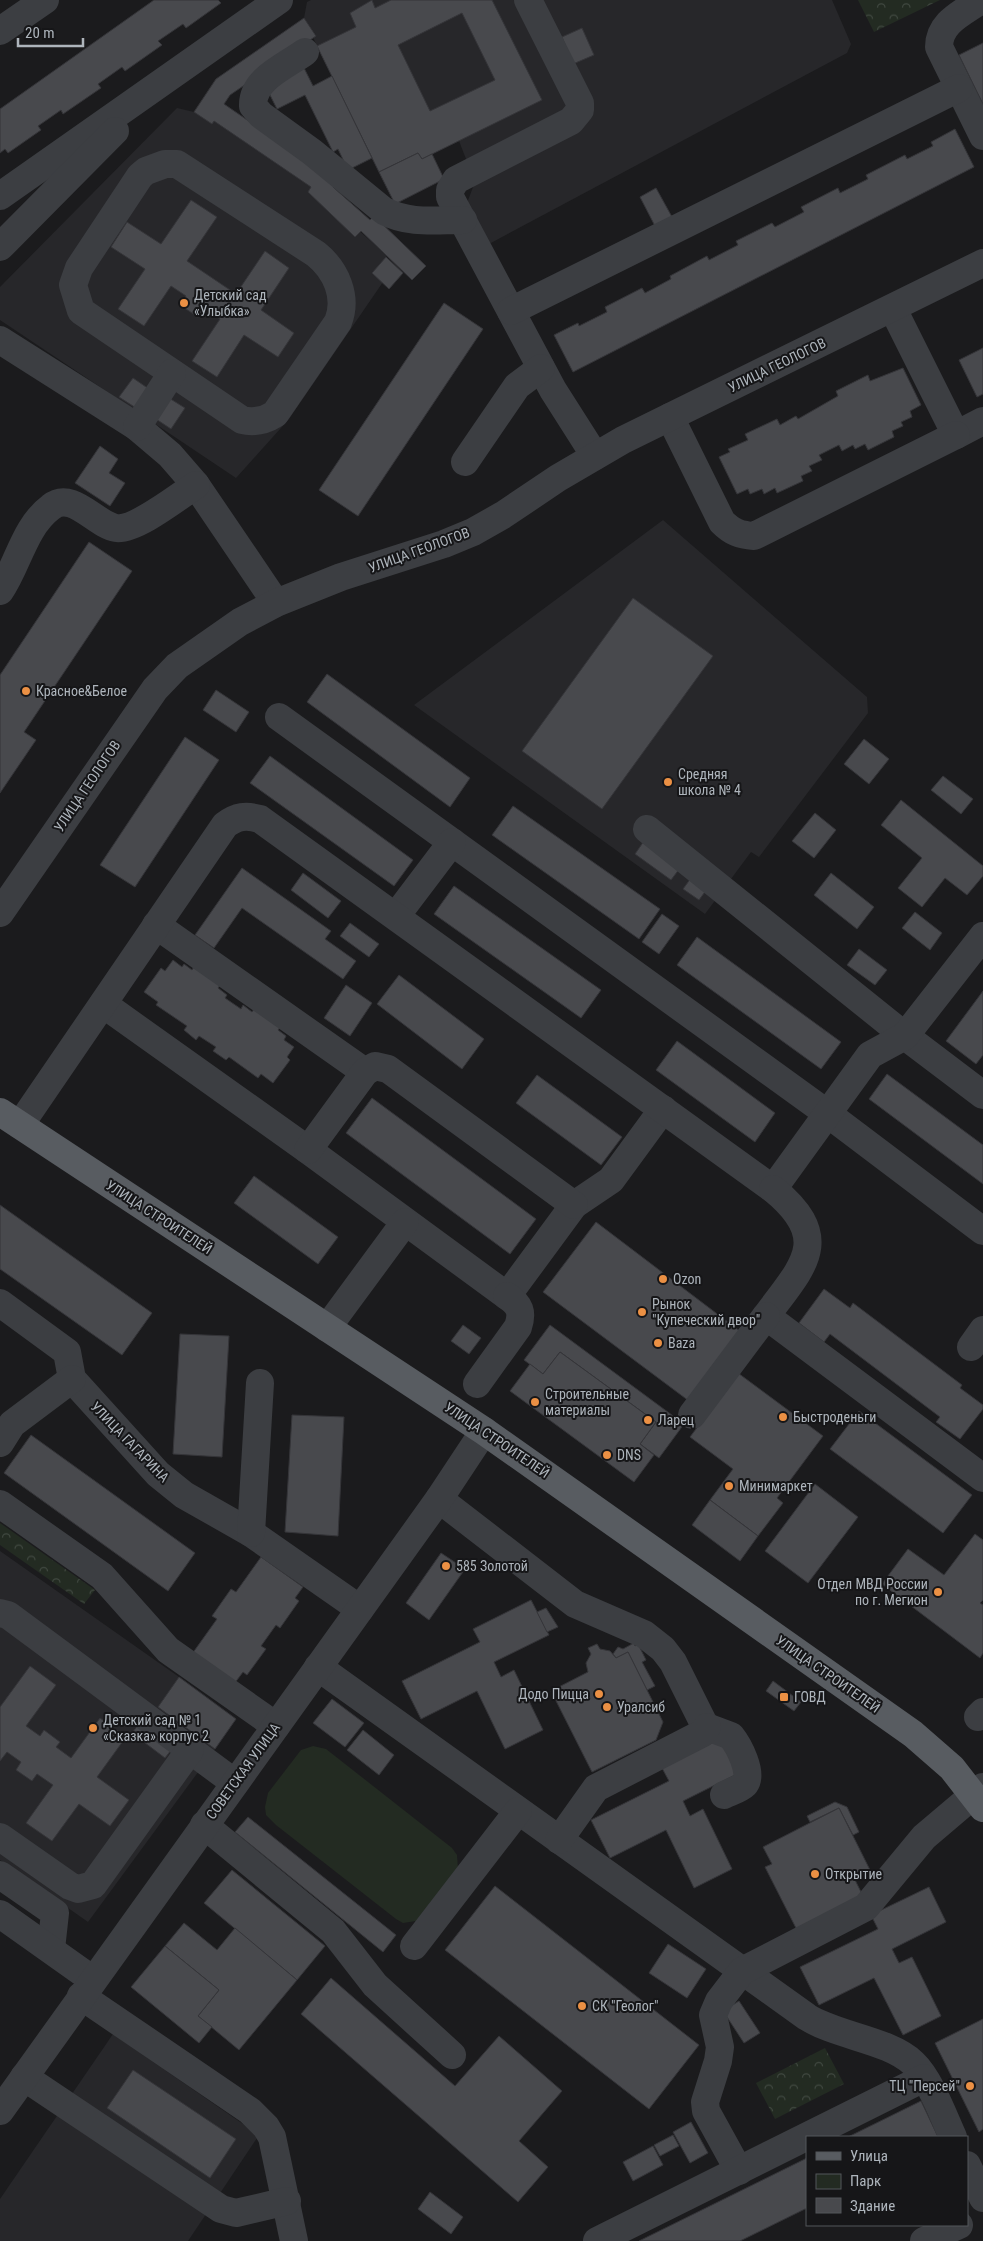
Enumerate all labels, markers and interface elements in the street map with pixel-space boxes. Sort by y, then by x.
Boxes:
scale bar [18,15,82,47]
text: 20 m [25,24,55,42]
place label: Детский сад «Улыбка» [194,287,267,319]
marker: Детский сад «Улыбка» [178,297,190,309]
street label: УЛИЦА ГЕОЛОГОВ [726,334,828,396]
street label: УЛИЦА ГЕОЛОГОВ [366,524,472,576]
place label: Красное&Белое [36,683,128,699]
marker: Красное&Белое [20,685,32,697]
street label: УЛИЦА ГЕОЛОГОВ [51,737,123,835]
place label: Средняя школа № 4 [678,766,741,798]
marker: Средняя школа № 4 [662,776,674,788]
street label: УЛИЦА СТРОИТЕЛЕЙ [103,1177,215,1257]
place label: Ozon [673,1271,701,1287]
marker: Ozon [657,1273,669,1285]
place label: Рынок "Купеческий двор" [652,1296,760,1328]
marker: Рынок "Купеческий двор" [636,1306,648,1318]
place label: Baza [668,1335,695,1351]
marker: Baza [652,1337,664,1349]
place label: Строительные материалы [545,1386,629,1418]
marker: Строительные материалы [529,1396,541,1408]
street label: УЛИЦА ГАГАРИНА [88,1399,172,1485]
street label: УЛИЦА СТРОИТЕЛЕЙ [441,1399,553,1481]
place label: Быстроденьги [793,1409,876,1425]
marker: Быстроденьги [777,1411,789,1423]
place label: Ларец [658,1412,694,1428]
marker: Ларец [642,1414,654,1426]
place label: DNS [617,1447,641,1463]
marker: DNS [601,1449,613,1461]
place label: Минимаркет [739,1478,813,1494]
marker: Минимаркет [723,1480,735,1492]
place label: 585 Золотой [456,1558,528,1574]
marker: 585 Золотой [440,1560,452,1572]
place label: Отдел МВД России по г. Мегион [817,1576,928,1608]
marker: Отдел МВД России по г. Мегион [932,1586,944,1598]
street label: УЛИЦА СТРОИТЕЛЕЙ [773,1632,883,1716]
place label: Додо Пицца [518,1686,589,1702]
marker: Додо Пицца [593,1688,605,1700]
place label: ГОВД [794,1689,826,1705]
marker: ГОВД [778,1691,790,1703]
place label: Уралсиб [617,1699,665,1715]
marker: Уралсиб [601,1701,613,1713]
place label: Детский сад № 1 «Сказка» корпус 2 [103,1712,209,1744]
street label: СОВЕТСКАЯ УЛИЦА [203,1720,283,1822]
marker: Детский сад № 1 «Сказка» корпус 2 [87,1722,99,1734]
place label: Открытие [825,1866,883,1882]
marker: Открытие [809,1868,821,1880]
place label: СК "Геолог" [592,1998,658,2014]
marker: СК "Геолог" [576,2000,588,2012]
place label: ТЦ "Персей" [889,2078,960,2094]
marker: ТЦ "Персей" [964,2080,976,2092]
legend [806,2136,968,2226]
text: Улица [850,2147,888,2165]
text: Парк [850,2172,881,2190]
text: Здание [850,2197,895,2215]

